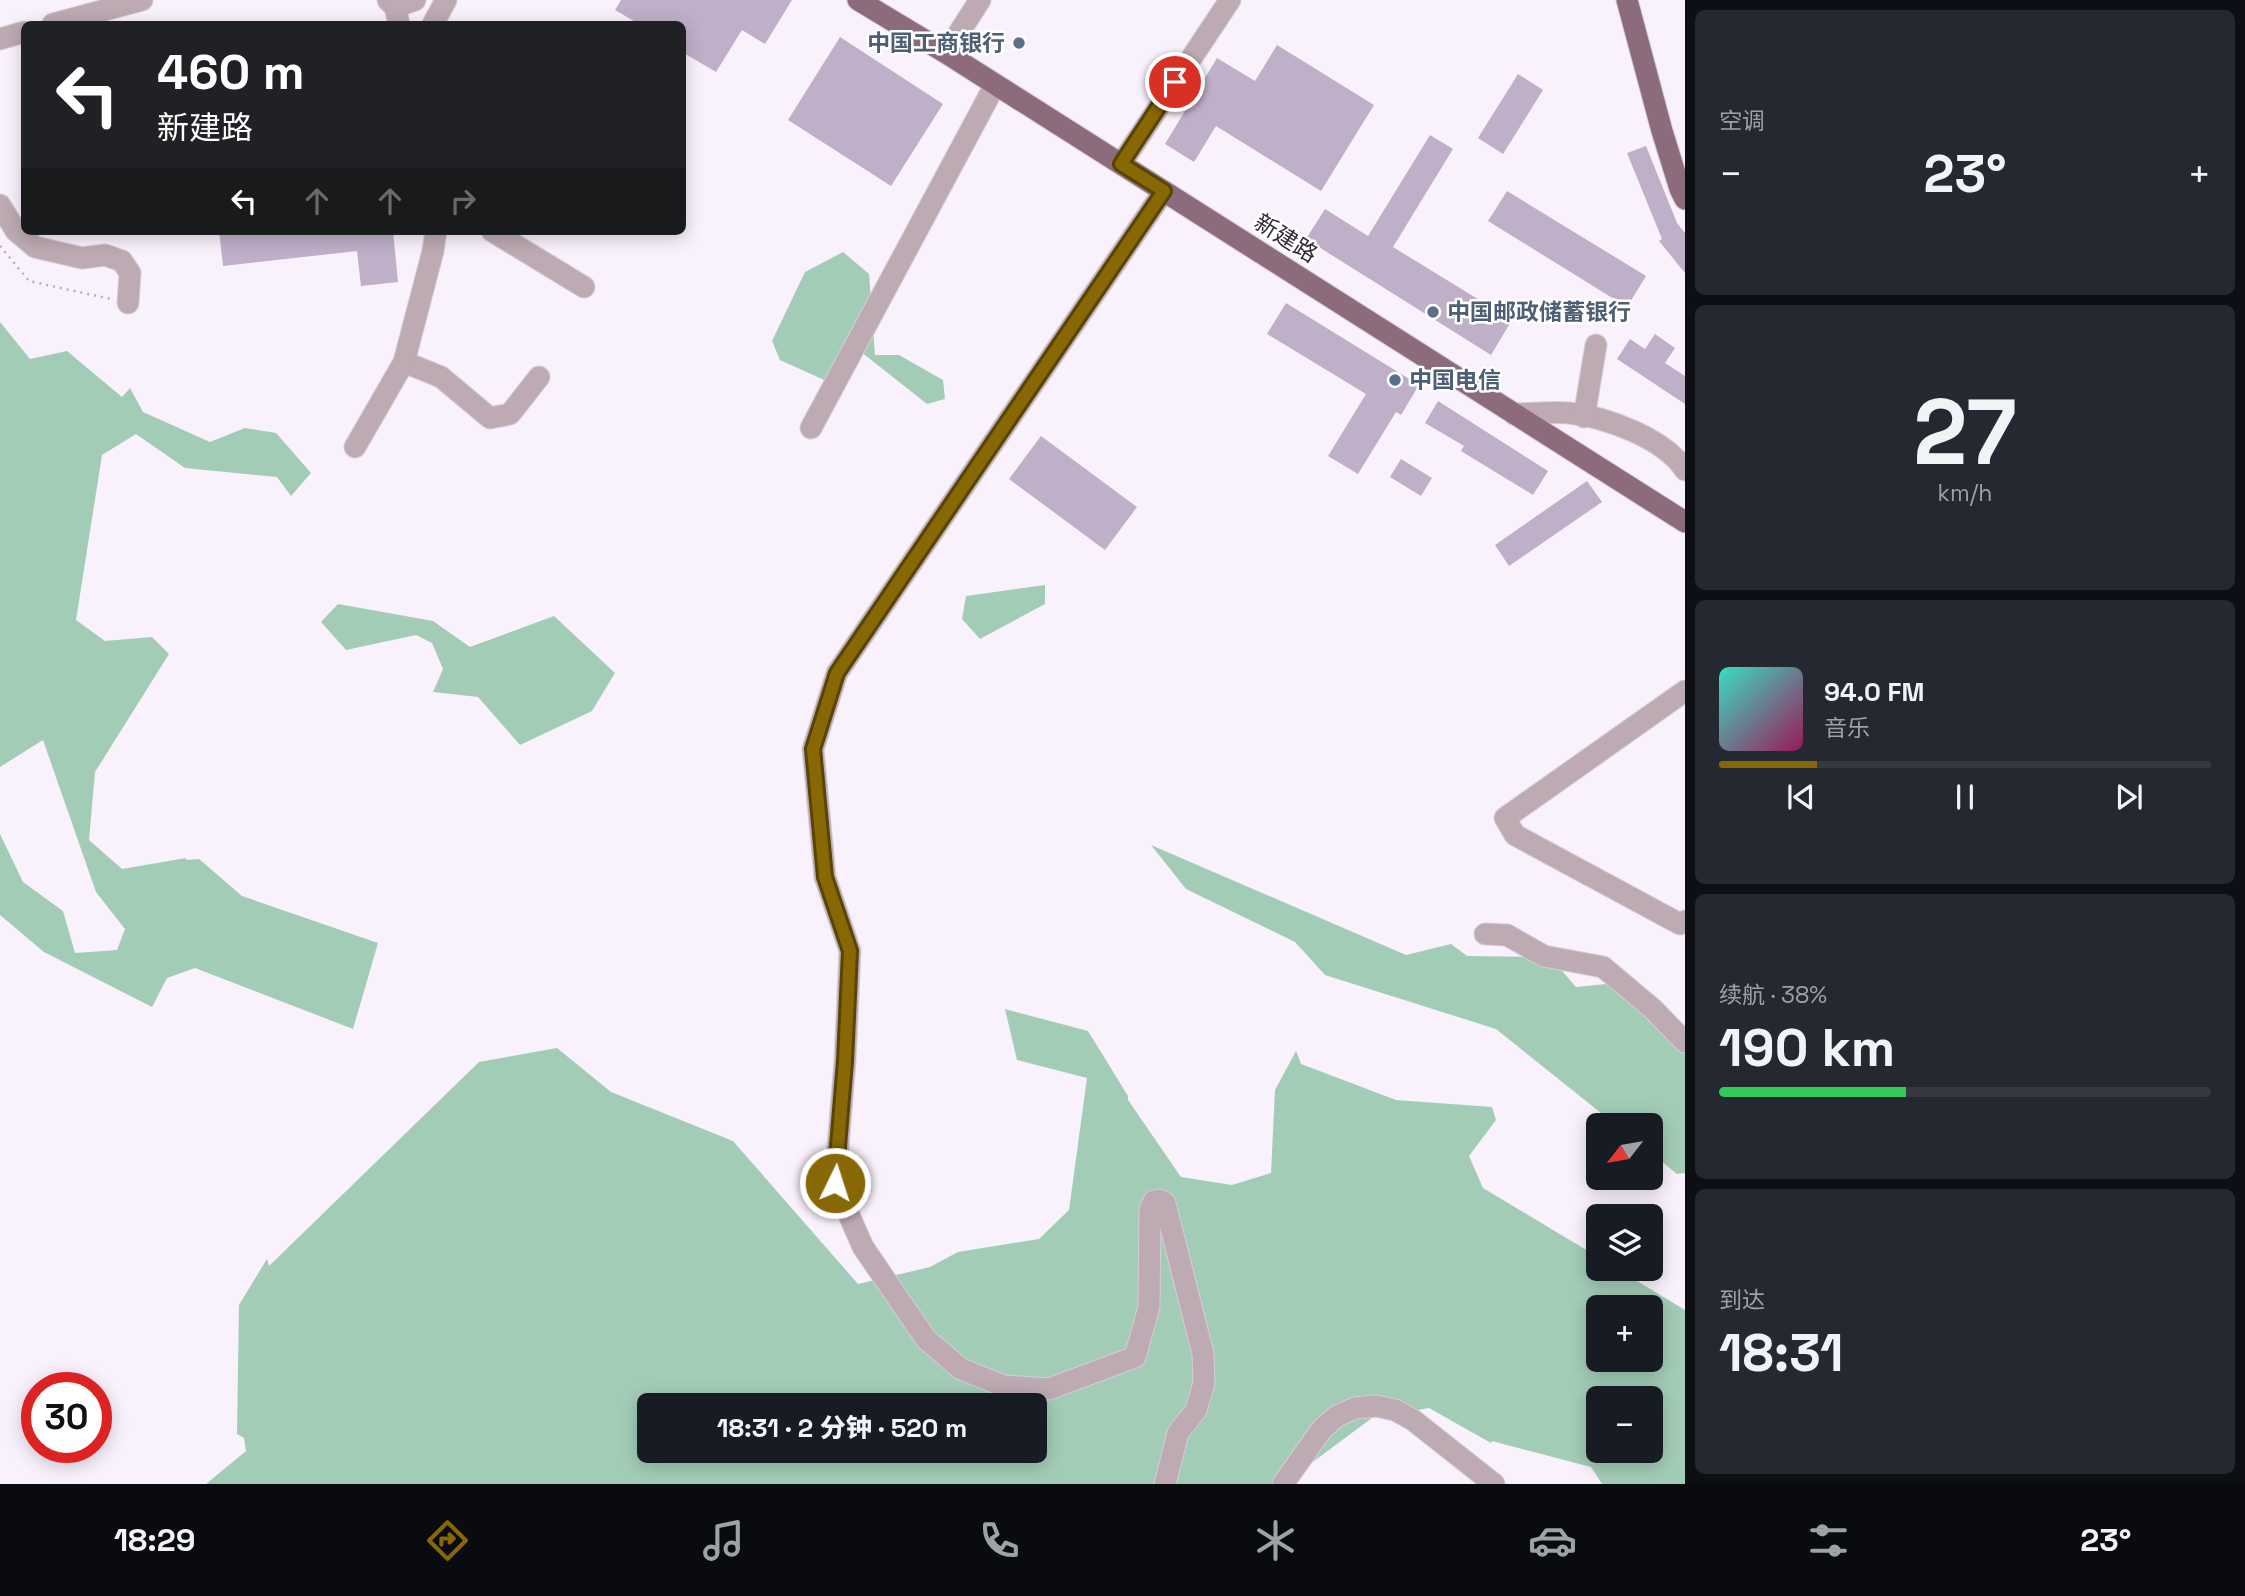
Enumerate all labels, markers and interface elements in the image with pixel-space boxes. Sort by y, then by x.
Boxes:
place label: 中国工商银行 [867,28,1005,58]
marker: 中国工商银行 [1011,35,1027,51]
text: 460 m [157,41,305,103]
icon: left [42,49,133,140]
pin [1145,52,1205,112]
icon: arrive [1156,63,1194,101]
text: 空调 [1719,106,1765,136]
text: 新建路 [157,108,253,148]
text: 23° [1924,141,2007,207]
text: − [1719,150,1743,198]
text: + [2187,150,2211,198]
icon: left [225,182,263,220]
icon: ahead [298,182,336,220]
icon: ahead [371,182,409,220]
icon: right [444,182,482,220]
street label: 新建路 [1249,207,1323,269]
place label: 中国邮政储蓄银行 [1447,297,1631,327]
marker: 中国邮政储蓄银行 [1425,304,1441,320]
place label: 中国电信 [1409,365,1501,395]
marker: 中国电信 [1387,372,1403,388]
text: 27 [1913,374,2017,491]
text: km/h [1938,478,1992,508]
text: 94.0 FM [1824,675,1924,709]
text: 音乐 [1824,713,1870,743]
icon: previous [1782,778,1820,816]
icon: pause [1946,778,1984,816]
icon: next [2110,778,2148,816]
text: 续航 · 38% [1719,980,1827,1010]
text: 190 km [1719,1015,1895,1081]
north arrow [1586,1113,1662,1190]
map controls [1586,1113,1663,1463]
position arrow [798,1146,872,1220]
button: layers [1586,1204,1663,1281]
text: 到达 [1719,1285,1765,1315]
button: + [1586,1295,1663,1372]
text: 18:31 [1719,1320,1843,1386]
speed limit sign: 30 [21,1372,112,1463]
button: − [1586,1386,1663,1463]
text: 18:31 · 2 分钟 · 520 m [717,1411,967,1445]
icon: directions [423,1516,472,1565]
icon: music [699,1516,748,1565]
icon: phone [975,1516,1024,1565]
icon: climate [1251,1516,1300,1565]
icon: car [1528,1516,1577,1565]
icon: filters [1804,1516,1853,1565]
text: 18:29 [114,1520,195,1560]
text: 23° [2080,1520,2131,1560]

